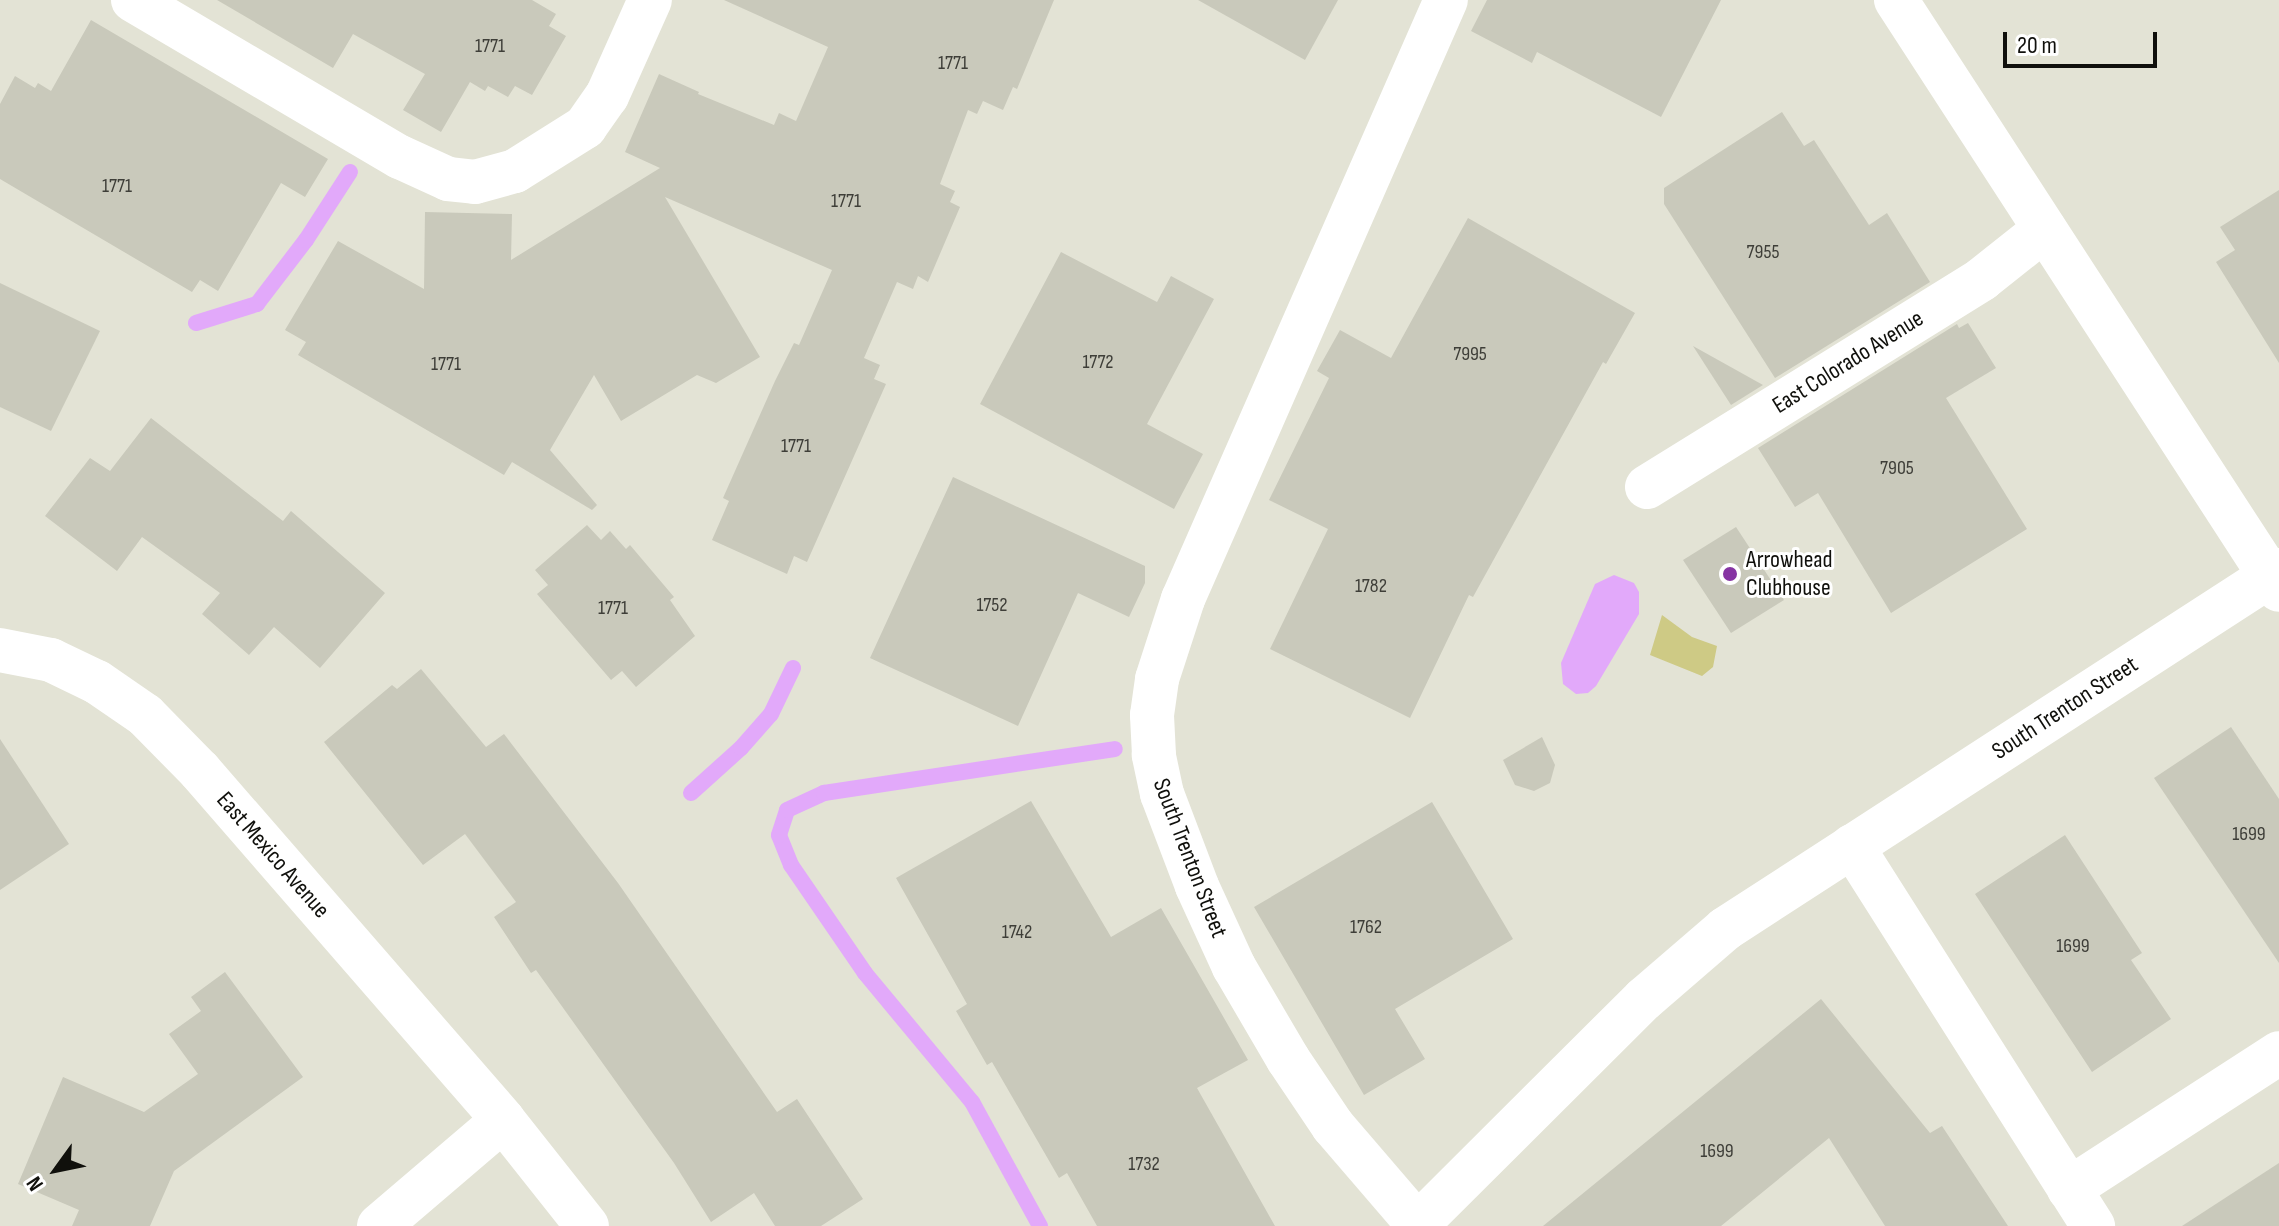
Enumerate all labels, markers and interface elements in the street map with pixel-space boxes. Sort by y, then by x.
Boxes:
scale bar [2007,16,2161,66]
text: 20 m [2017,31,2057,60]
house number: 1771 [475,34,505,58]
house number: 1771 [938,51,968,75]
house number: 1771 [102,174,132,198]
house number: 1771 [831,189,861,213]
house number: 7955 [1747,240,1779,264]
street label: East Colorado Avenue [1767,304,1929,420]
house number: 7995 [1453,342,1487,366]
house number: 1772 [1082,350,1114,374]
house number: 1771 [431,352,461,376]
house number: 1771 [781,434,811,458]
house number: 7905 [1880,456,1914,480]
place label: Arrowhead Clubhouse [1746,546,1833,602]
marker: Arrowhead Clubhouse [1721,565,1739,583]
house number: 1782 [1355,574,1387,598]
house number: 1752 [976,593,1008,617]
house number: 1771 [598,596,628,620]
street label: South Trenton Street [1987,650,2143,766]
street label: South Trenton Street [1146,774,1234,942]
street label: East Mexico Avenue [210,786,336,924]
house number: 1699 [2232,822,2266,846]
house number: 1762 [1350,915,1382,939]
house number: 1742 [1002,920,1032,944]
house number: 1699 [2056,934,2090,958]
north arrow [16,1130,96,1210]
house number: 1699 [1700,1139,1734,1163]
house number: 1732 [1128,1152,1160,1176]
text: N [21,1171,50,1196]

